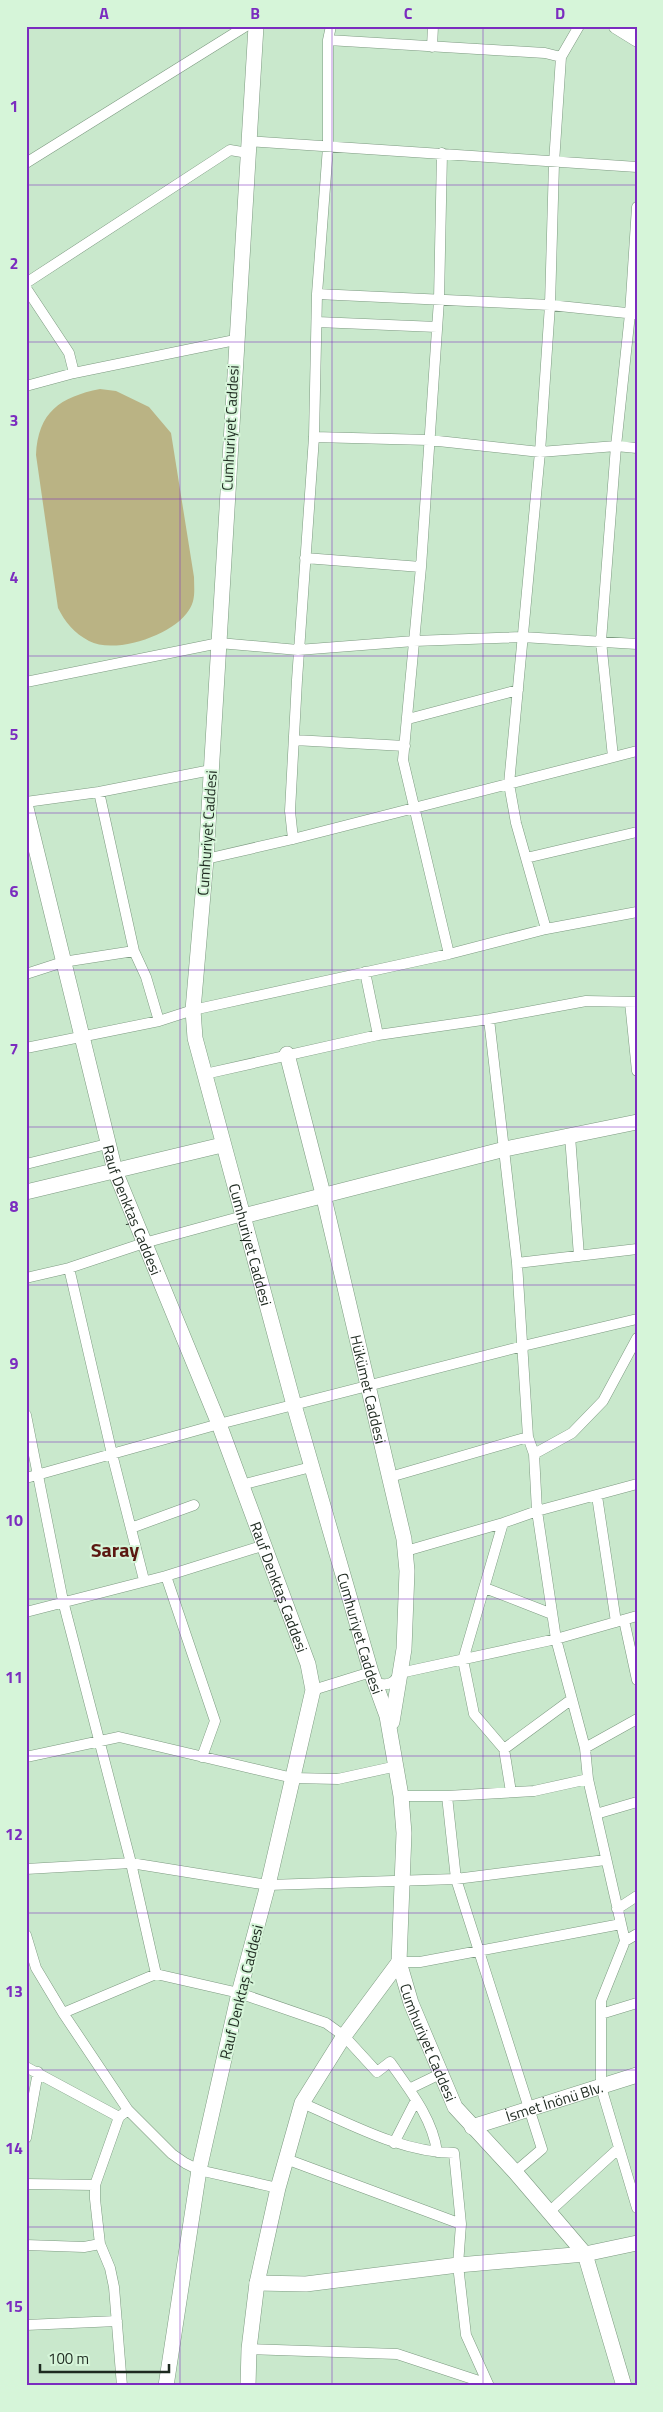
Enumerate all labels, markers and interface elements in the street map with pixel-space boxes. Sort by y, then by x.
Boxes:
text: A [99,1,109,25]
text: B [250,1,260,25]
text: C [404,1,413,25]
text: D [555,1,565,25]
text: 1 [10,94,18,118]
text: 2 [10,251,18,275]
street label: Cumhuriyet Caddesi [215,365,245,491]
text: 3 [10,408,18,432]
text: 4 [10,565,19,589]
text: 5 [10,722,19,746]
street label: Cumhuriyet Caddesi [191,770,223,896]
text: 6 [10,879,19,903]
text: 7 [10,1037,18,1061]
street label: Rauf Denktaş Caddesi [97,1142,168,1278]
street label: Cumhuriyet Caddesi [223,1181,278,1308]
text: 8 [10,1194,19,1218]
street label: Hükümet Caddesi [345,1332,393,1446]
text: 9 [10,1351,19,1375]
text: 10 [5,1508,23,1532]
street label: Rauf Denktaş Caddesi [245,1518,314,1656]
district label: Saray [91,1534,139,1565]
street label: Cumhuriyet Caddesi [331,1570,390,1697]
text: 11 [5,1665,23,1689]
text: 12 [5,1822,23,1846]
street label: Rauf Denktaş Caddesi [213,1922,269,2062]
text: 13 [5,1979,23,2003]
street label: Cumhuriyet Caddesi [394,1981,463,2105]
street label: İsmet İnönü Blv. [502,2075,606,2127]
text: 14 [5,2136,23,2160]
text: 15 [5,2294,23,2318]
scale bar [40,2342,169,2374]
text: 100 m [48,2347,89,2370]

